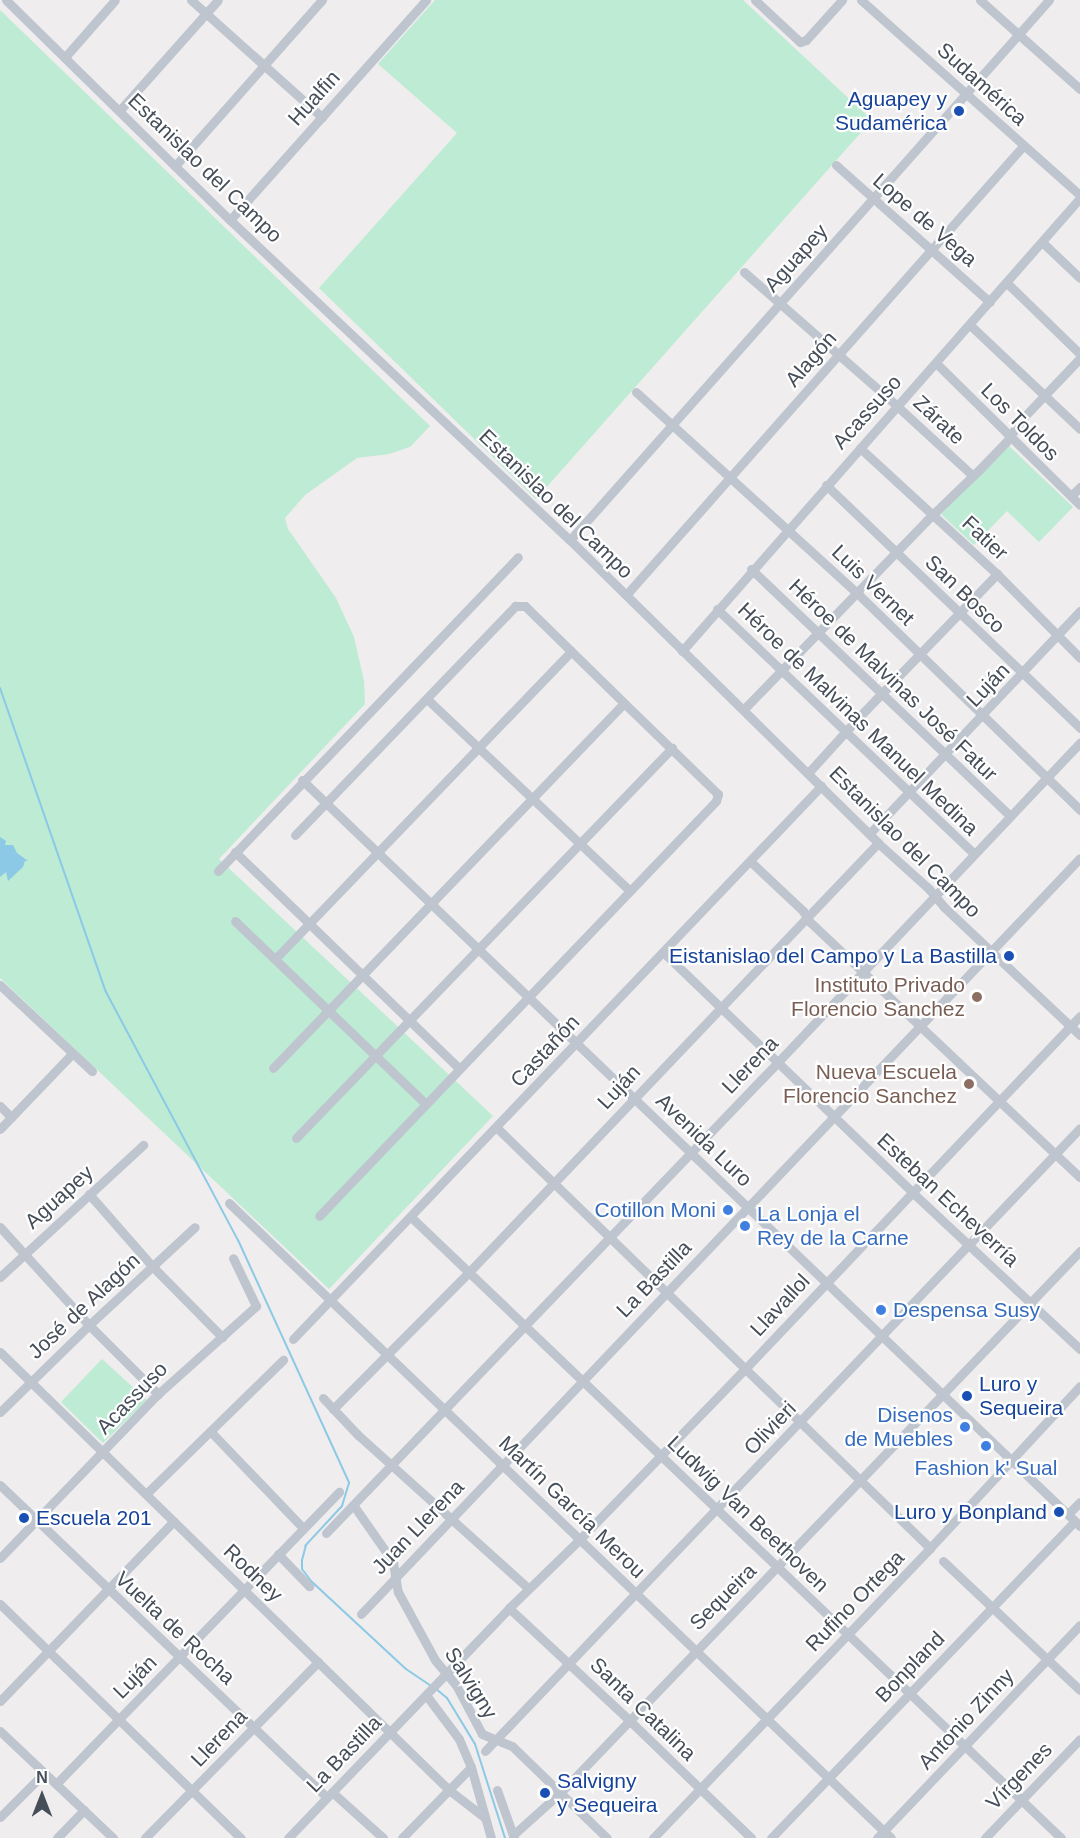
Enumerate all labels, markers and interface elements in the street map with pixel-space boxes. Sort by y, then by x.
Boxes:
street label: Sudamérica [932,37,1032,131]
street label: Hualfin [283,65,345,131]
place label: Aguapey y Sudamérica [835,86,947,136]
street label: Estanislao del Campo [123,88,287,248]
marker: Aguapey y Sudamérica [952,104,966,118]
street label: Lope de Vega [868,168,982,272]
street label: Aguapey [759,219,833,297]
street label: Alagón [780,326,842,392]
street label: Acassuso [827,370,907,454]
street label: Los Toldos [976,378,1064,466]
street label: Zárate [908,390,970,450]
street label: Estanislao del Campo [474,424,638,584]
street label: Fatier [957,510,1013,566]
street label: Luis Vernet [826,539,920,631]
street label: San Bosco [920,550,1010,638]
street label: Héroe de Malvinas José Fatur [783,574,1003,786]
street label: Héroe de Malvinas Manuel Medina [733,597,983,841]
street label: Luján [961,658,1015,712]
street label: Estanislao del Campo [824,761,986,923]
place label: Eistanislao del Campo y La Bastilla [669,943,997,969]
marker: Eistanislao del Campo y La Bastilla [1002,949,1016,963]
place label: Instituto Privado Florencio Sanchez [791,972,965,1022]
marker: Instituto Privado Florencio Sanchez [970,990,984,1004]
street label: Castañón [505,1010,585,1092]
street label: Llerena [717,1031,783,1099]
place label: Nueva Escuela Florencio Sanchez [783,1059,957,1109]
street label: Luján [592,1060,646,1114]
marker: Nueva Escuela Florencio Sanchez [962,1077,976,1091]
street label: Avenida Luro [651,1088,757,1192]
street label: Esteban Echeverría [872,1128,1024,1272]
street label: Aguapey [20,1160,98,1234]
place label: Cotillon Moni [595,1197,716,1223]
place label: La Lonja el Rey de la Carne [757,1201,909,1251]
marker: Cotillon Moni [721,1203,735,1217]
marker: La Lonja el Rey de la Carne [738,1219,752,1233]
street label: La Bastilla [611,1235,697,1323]
street label: José de Alagón [22,1247,146,1365]
street label: Llavallol [745,1269,815,1341]
place label: Despensa Susy [893,1297,1040,1323]
marker: Despensa Susy [874,1303,888,1317]
street label: Acassuso [91,1357,173,1439]
place label: Luro y Sequeira [979,1371,1063,1421]
marker: Luro y Sequeira [960,1389,974,1403]
street label: Olivieri [739,1396,801,1460]
place label: Disenos de Muebles [844,1402,953,1452]
marker: Disenos de Muebles [958,1420,972,1434]
street label: Ludwig Van Beethoven [662,1430,834,1598]
street label: Martín García Merou [494,1431,650,1583]
marker: Fashion k' Sual [979,1439,993,1453]
place label: Fashion k' Sual [915,1455,1057,1481]
street label: Juan Llerena [367,1475,469,1579]
place label: Luro y Bonpland [894,1499,1047,1525]
place label: Escuela 201 [36,1505,152,1531]
marker: Luro y Bonpland [1052,1505,1066,1519]
marker: Escuela 201 [17,1511,31,1525]
street label: Rodney [218,1539,288,1607]
street label: Rufino Ortega [801,1545,909,1657]
street label: Sequeira [684,1558,762,1636]
street label: Vuelta de Rocha [110,1566,240,1690]
street label: Bonpland [870,1626,950,1708]
street label: Salvigny [439,1643,503,1723]
street label: Luján [108,1650,162,1704]
street label: Santa Catalina [585,1652,701,1766]
street label: Antonio Zinny [913,1663,1019,1775]
street label: Llerena [186,1704,252,1772]
street label: La Bastilla [301,1710,387,1798]
street label: Vírgenes [981,1737,1057,1815]
north arrow [12,1766,72,1826]
place label: Salvigny y Sequeira [557,1768,657,1818]
text: N [36,1769,48,1786]
marker: Salvigny y Sequeira [538,1786,552,1800]

